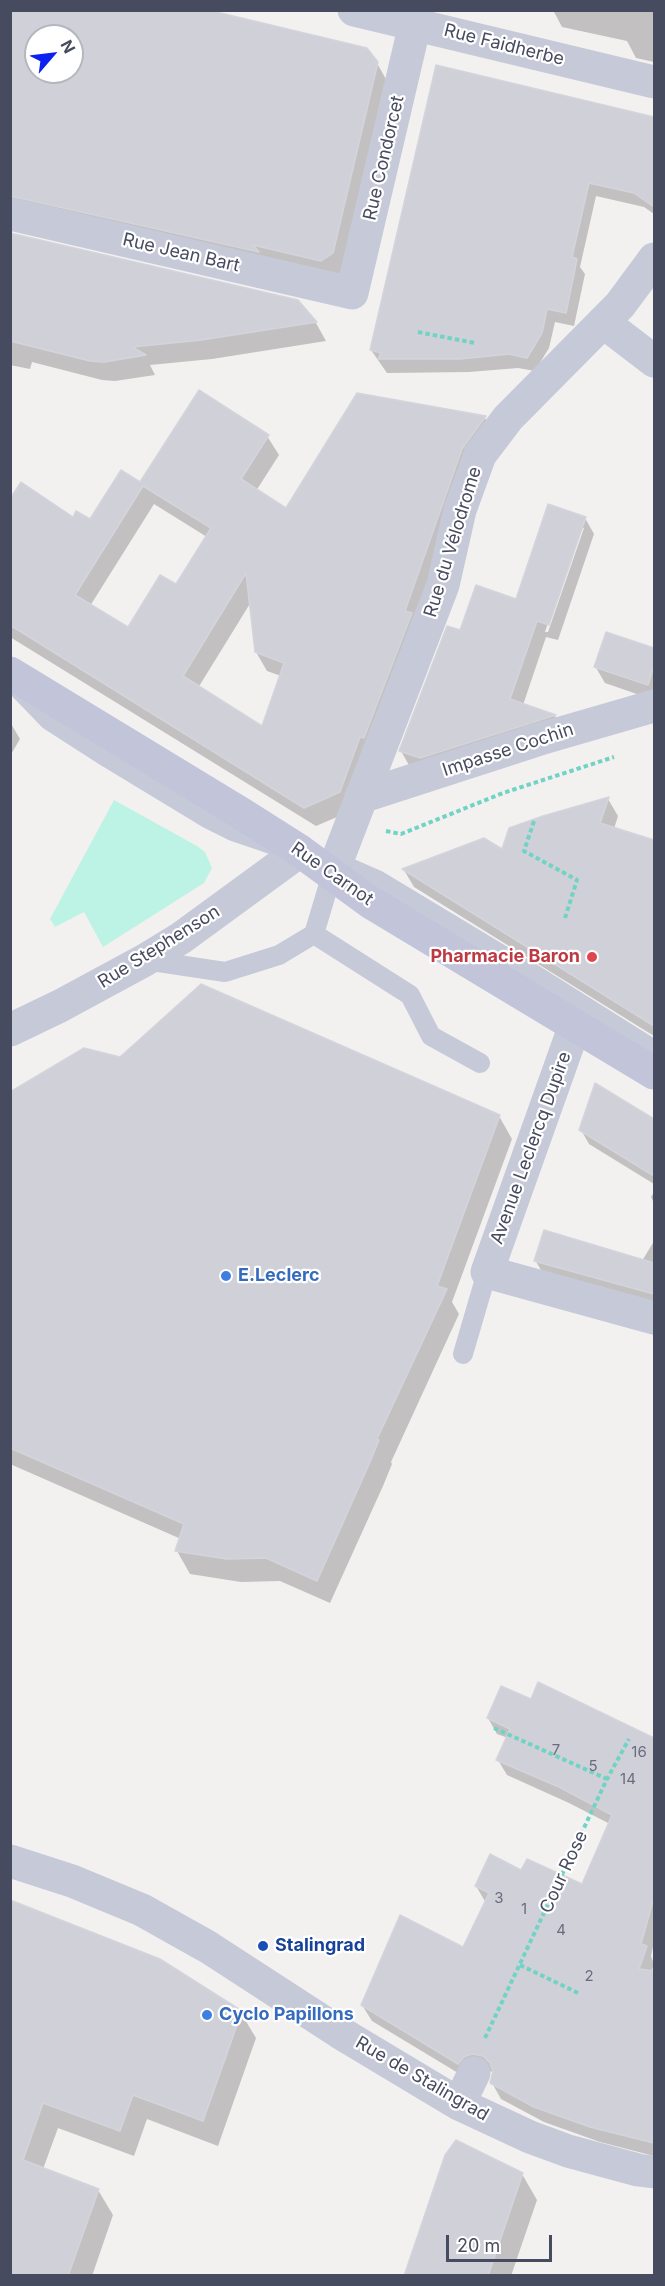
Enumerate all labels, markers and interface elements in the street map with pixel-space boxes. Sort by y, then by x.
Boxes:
street label: Rue Faidherbe [442,20,566,70]
north arrow [24,24,84,84]
text: N [56,36,80,57]
street label: Rue Condorcet [359,94,409,222]
street label: Rue Jean Bart [120,229,242,277]
street label: Rue du Vélodrome [420,464,486,620]
street label: Impasse Cochin [440,719,576,781]
street label: Rue Carnot [287,838,377,910]
street label: Rue Stephenson [94,901,224,993]
place label: Pharmacie Baron [430,946,580,968]
marker: Pharmacie Baron [585,950,599,964]
street label: Avenue Leclercq Dupire [486,1049,576,1247]
place label: E.Leclerc [238,1265,320,1287]
marker: E.Leclerc [219,1269,233,1283]
house number: 7 [552,1741,560,1759]
house number: 16 [631,1743,647,1761]
house number: 5 [588,1757,598,1775]
house number: 14 [620,1770,636,1788]
street label: Cour Rose [536,1827,592,1917]
house number: 3 [494,1889,504,1907]
house number: 1 [521,1900,527,1918]
house number: 4 [556,1921,566,1939]
place label: Stalingrad [275,1935,365,1957]
marker: Stalingrad [256,1939,270,1953]
house number: 2 [584,1967,594,1985]
place label: Cyclo Papillons [219,2004,354,2026]
marker: Cyclo Papillons [200,2008,214,2022]
street label: Rue de Stalingrad [352,2032,492,2126]
scale bar [449,2223,556,2261]
text: 20 m [457,2235,500,2256]

